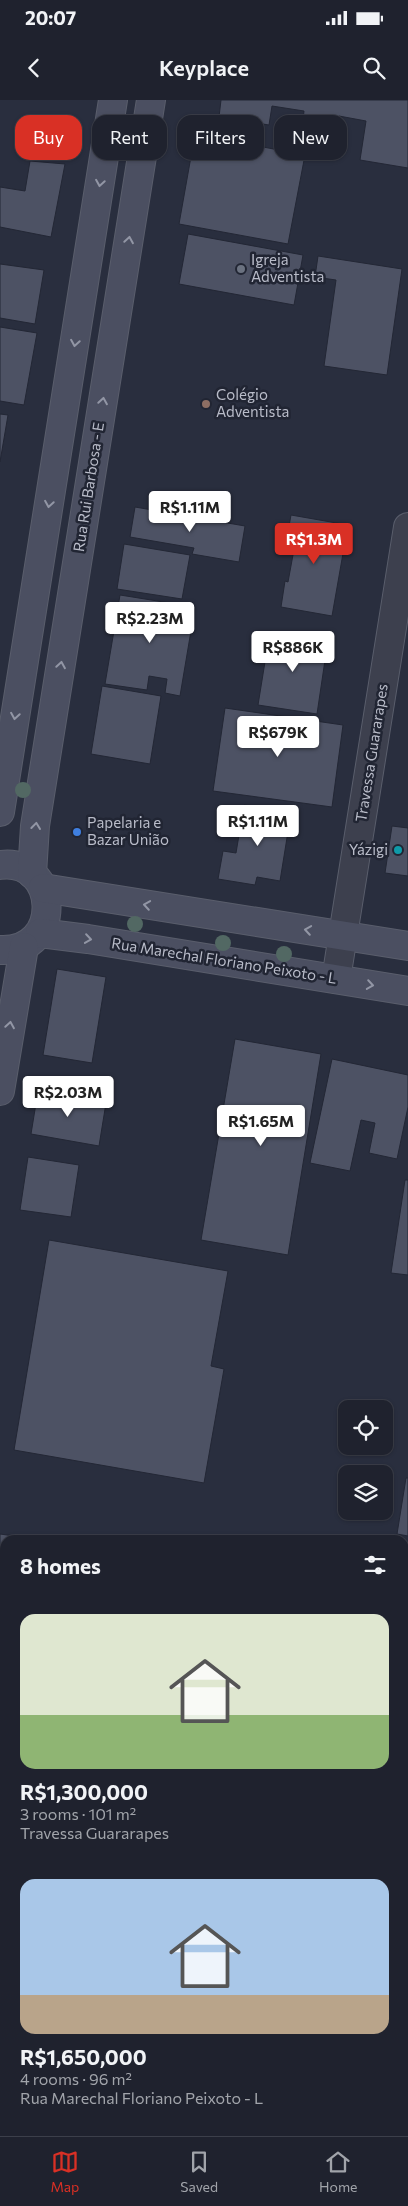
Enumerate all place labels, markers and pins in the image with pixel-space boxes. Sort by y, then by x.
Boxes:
place label: Igreja Adventista [251,250,324,285]
marker: Igreja Adventista [235,263,247,275]
place label: Colégio Adventista [216,385,289,420]
marker: Colégio Adventista [200,398,212,410]
pin: R$1.11M [144,490,236,533]
pin: R$1.3M [273,522,355,565]
pin: R$2.23M [104,602,196,644]
pin: R$886K [252,630,334,673]
pin: R$679K [237,716,319,758]
pin: R$1.11M [212,804,304,847]
place label: Papelaria e Bazar União [87,813,169,848]
marker: Papelaria e Bazar União [71,826,83,838]
place label: Yázigi [349,840,388,858]
marker: Yázigi [392,844,404,856]
pin: R$2.03M [22,1076,114,1118]
pin: R$1.65M [215,1104,307,1147]

